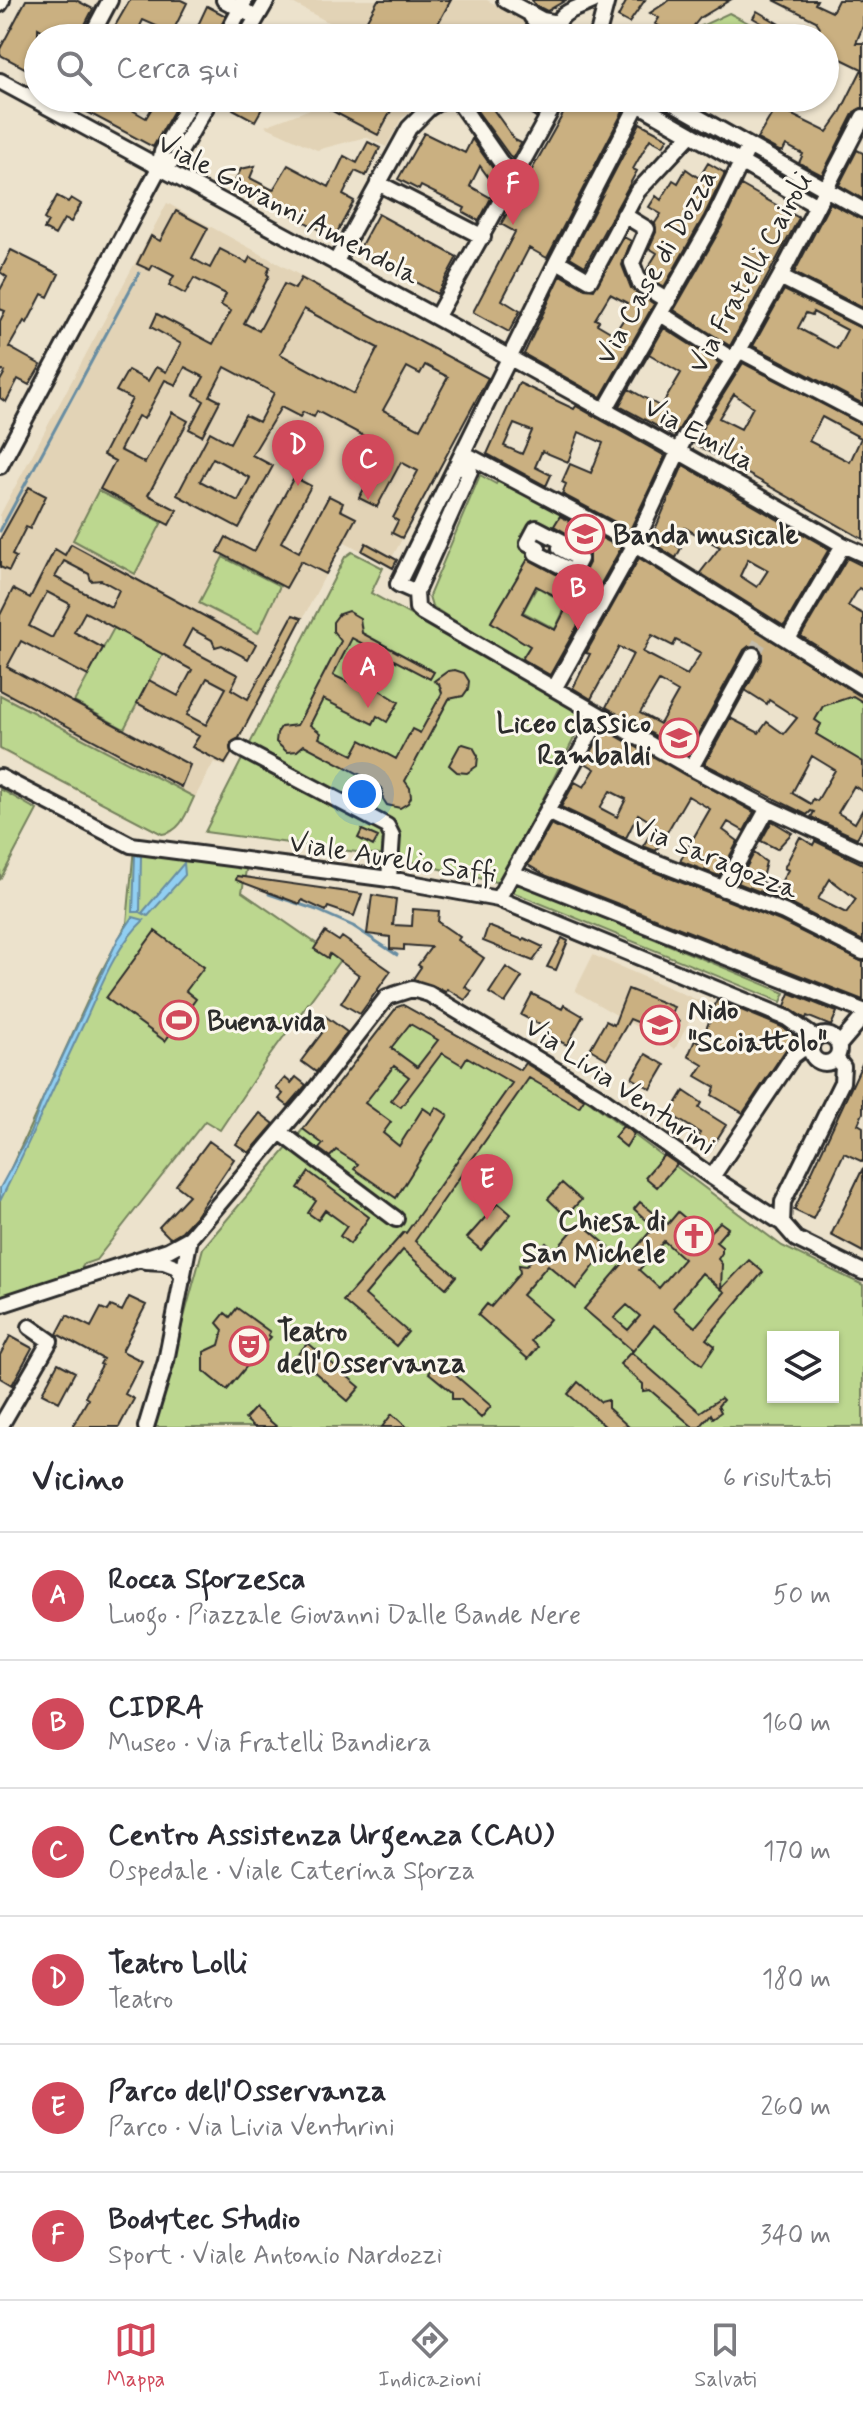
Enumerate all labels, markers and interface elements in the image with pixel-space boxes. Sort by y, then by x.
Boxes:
search box [24,24,839,112]
icon: search [52,46,96,90]
text: Cerca qui [116,49,239,88]
street label: Viale Giovanni Amendola [151,125,425,295]
pin: F [487,159,539,225]
street label: Via Case di Dozza [588,163,726,372]
street label: Via Fratelli Cairoli [681,166,822,380]
street label: Via Emilia [637,390,761,481]
pin: D [272,420,324,486]
pin: C [342,434,394,500]
school or university icon: Banda musicale [564,513,606,555]
place label: Banda musicale [613,518,799,555]
pin: B [552,564,604,630]
pin: A [342,642,394,708]
place label: Liceo classico Rambaldi [497,706,651,775]
school or university icon: Liceo classico Rambaldi [658,717,700,759]
your location [342,774,382,814]
street label: Via Saragozza [626,809,803,911]
street label: Viale Aurelio Saffi [286,825,499,894]
place label: Nido "Scoiattolo" [688,993,827,1062]
sports icon: Buenavida [158,999,200,1041]
place label: Buenavida [207,1004,326,1041]
school or university icon: Nido "Scoiattolo" [639,1004,681,1046]
street label: Via Livia Venturini [517,1009,722,1165]
pin: E [461,1154,513,1220]
place label: Chiesa di San Michele [522,1204,666,1273]
church icon: Chiesa di San Michele [673,1215,715,1257]
place label: Teatro dell'Osservanza [277,1314,466,1383]
theatre icon: Teatro dell'Osservanza [228,1325,270,1367]
map controls [767,1331,839,1403]
button: layers [767,1331,839,1403]
text: Vicino [32,1457,124,1502]
text: 6 risultati [723,1462,831,1496]
text: Rocca Sforzesca [108,1560,306,1599]
text: A [49,1579,67,1613]
text: 50 m [773,1579,831,1613]
text: Luogo · Piazzale Giovanni Dalle Bande Nere [108,1599,581,1633]
text: CIDRA [108,1688,204,1727]
text: B [50,1707,66,1741]
text: 160 m [762,1707,831,1741]
text: Museo · Via Fratelli Bandiera [108,1727,432,1761]
text: Centro Assistenza Urgenza (CAU) [108,1816,554,1855]
text: C [49,1835,67,1869]
text: 170 m [763,1835,831,1869]
text: Ospedale · Viale Caterina Sforza [108,1855,475,1889]
text: Teatro Lolli [108,1944,248,1983]
text: D [49,1963,67,1997]
text: 180 m [762,1963,831,1997]
text: Teatro [108,1983,173,2017]
text: Parco dell'Osservanza [108,2072,386,2111]
text: E [50,2091,66,2125]
text: 260 m [761,2091,831,2125]
text: Parco · Via Livia Venturini [108,2111,395,2145]
text: Bodytec Studio [108,2200,300,2239]
text: F [51,2219,65,2253]
text: 340 m [760,2219,831,2253]
text: Sport · Viale Antonio Nardozzi [108,2239,443,2273]
tab: Mappa [107,2318,165,2394]
tab: Indicazioni [378,2318,481,2394]
tab: Salvati [694,2318,756,2394]

